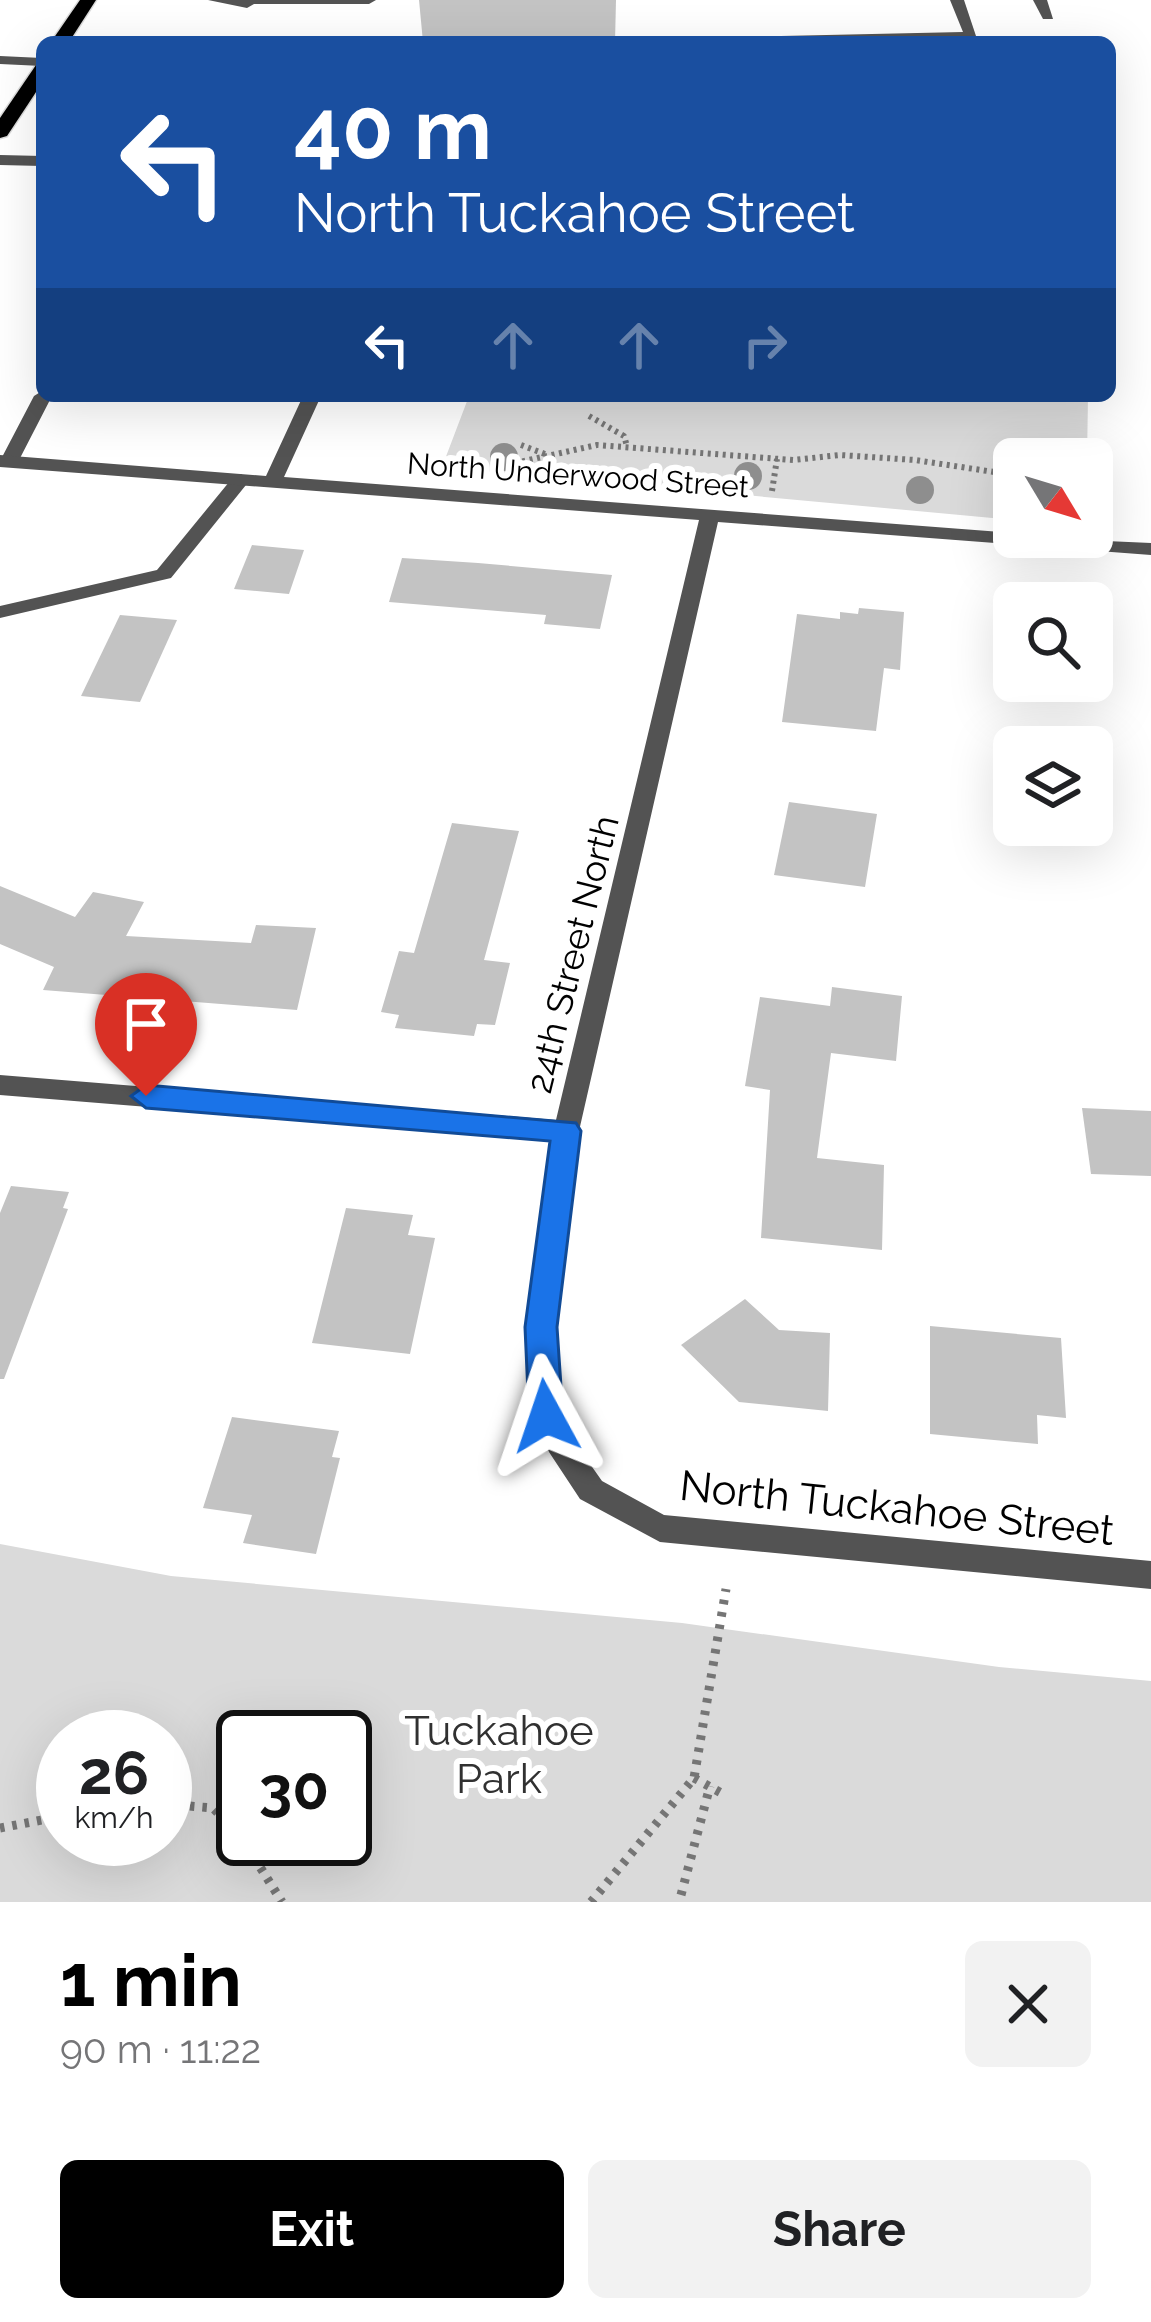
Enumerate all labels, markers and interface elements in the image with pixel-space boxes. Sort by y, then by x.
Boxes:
text: 40 m [294,80,492,179]
icon: left [96,84,252,240]
text: North Tuckahoe Street [294,181,855,245]
icon: left [354,312,420,378]
icon: ahead [480,312,546,378]
icon: ahead [606,312,672,378]
icon: right [732,312,798,378]
north arrow [993,438,1113,558]
map controls [993,438,1113,846]
street label: North Underwood Street [406,446,750,504]
button: search [993,582,1113,702]
button: layers [993,726,1113,846]
street label: 24th Street North [517,811,627,1097]
pin [95,973,197,1096]
icon: arrive [113,991,179,1057]
position arrow [483,1353,609,1479]
street label: North Tuckahoe Street [677,1461,1117,1555]
park label: Tuckahoe Park [404,1706,594,1803]
speed limit sign: 30 [216,1710,372,1866]
text: 26 [79,1738,149,1808]
text: km/h [74,1800,154,1835]
text: 1 min [60,1938,242,2023]
button: close [965,1941,1091,2067]
text: 90 m · 11:22 [60,2026,261,2072]
button: Exit [60,2160,564,2298]
button: Share [588,2160,1091,2298]

